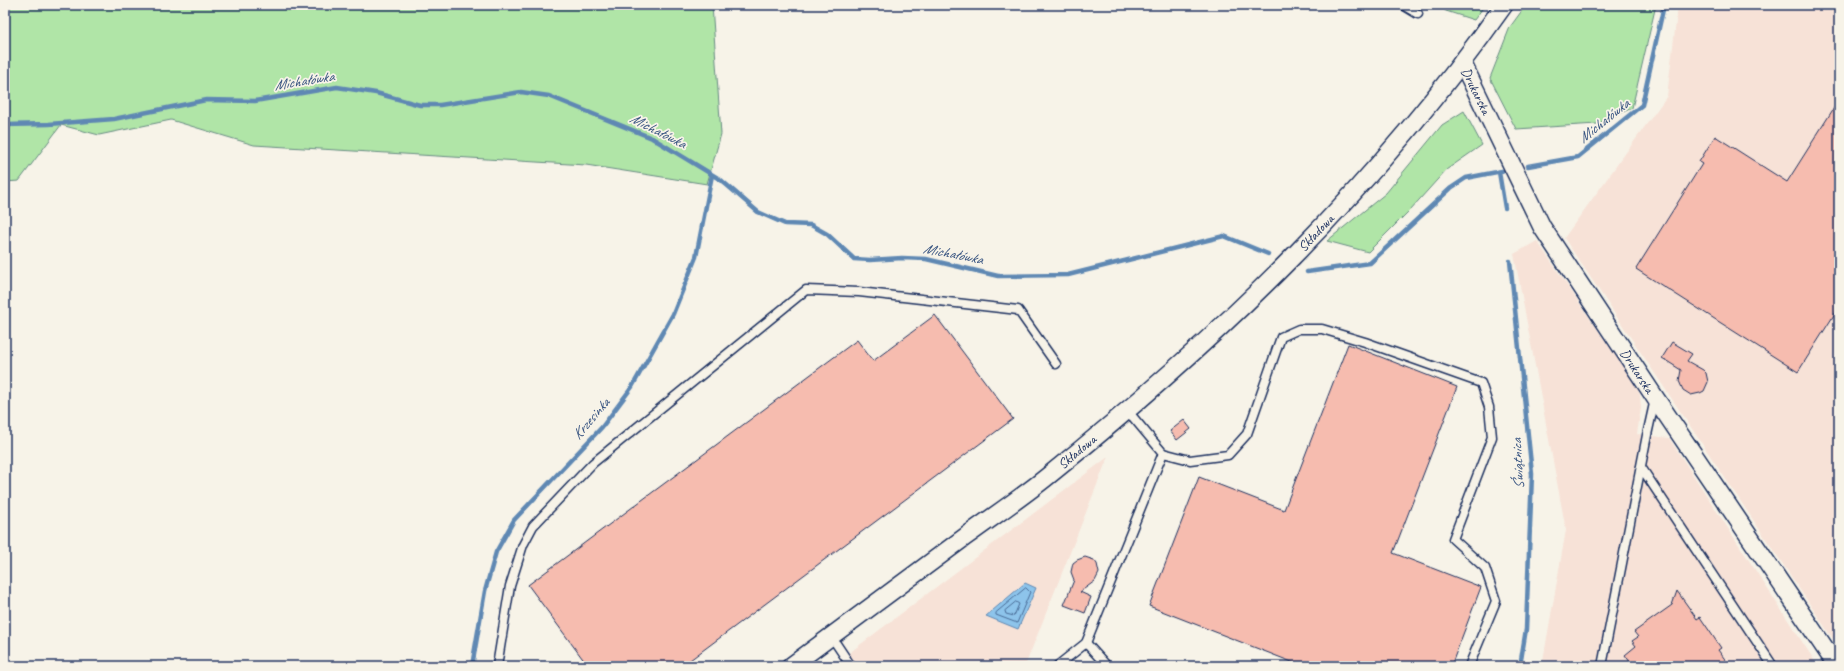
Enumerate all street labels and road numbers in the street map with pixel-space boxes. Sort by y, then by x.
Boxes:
street label: Drukarska [1457,65,1495,118]
street label: Składowa [1295,210,1338,255]
street label: Drukarska [1616,345,1658,398]
street label: Składowa [1054,430,1101,473]

